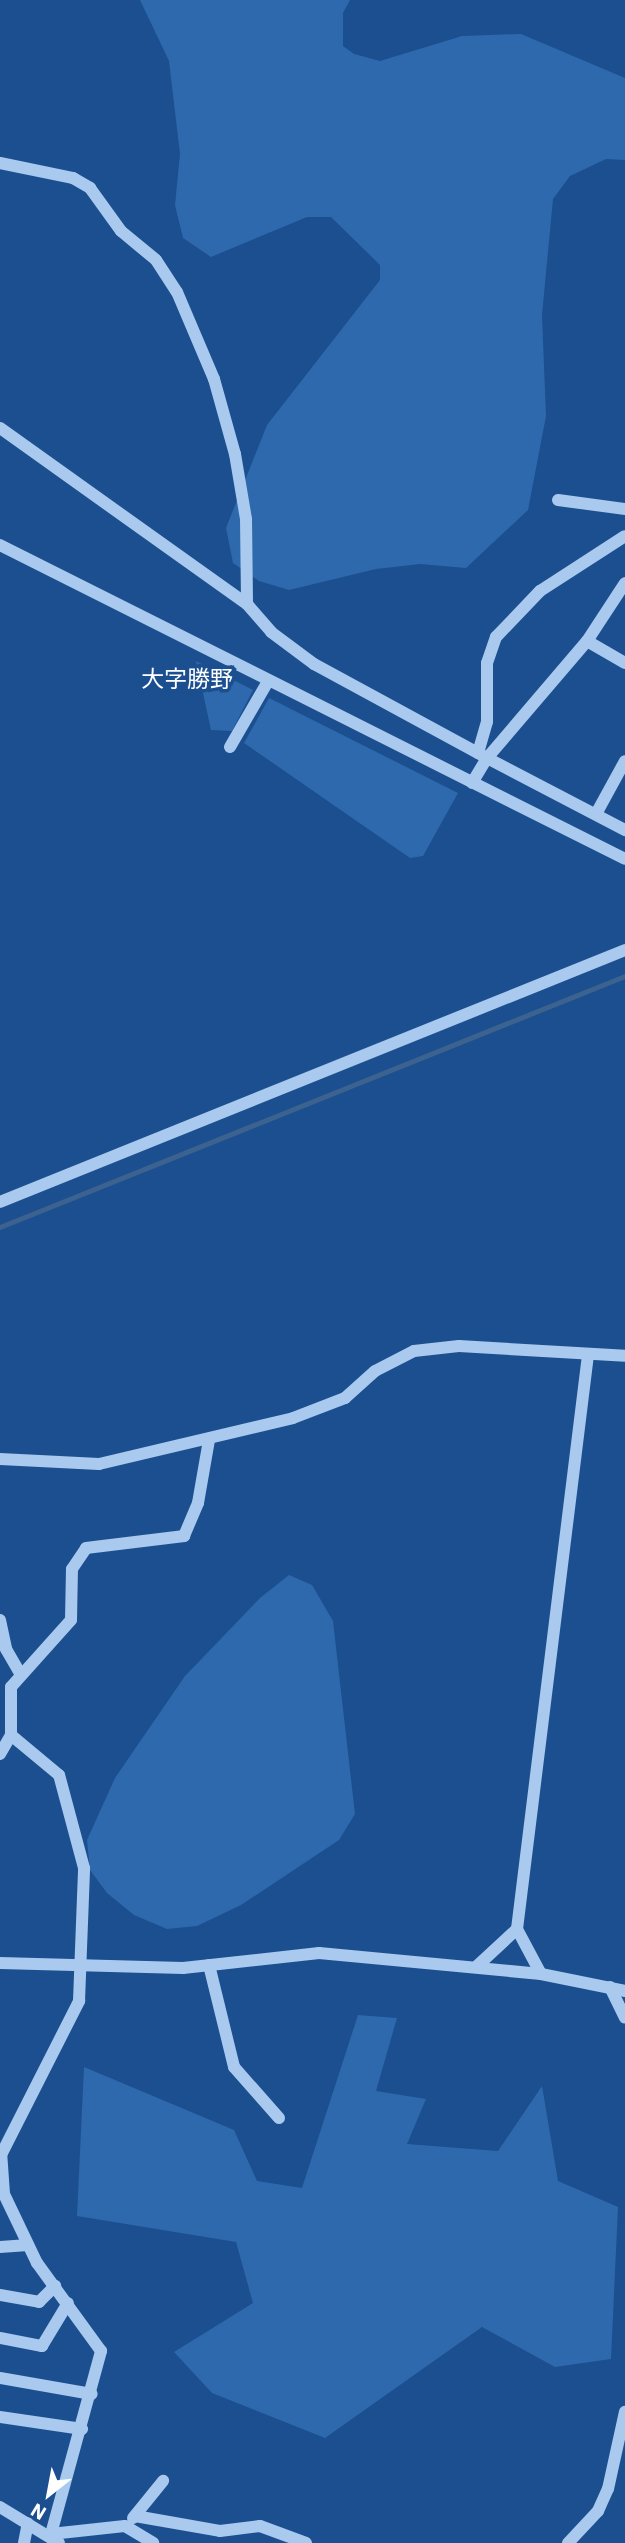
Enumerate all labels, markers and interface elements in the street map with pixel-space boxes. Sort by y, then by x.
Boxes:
district label: 大字勝野 [141,664,233,692]
north arrow [14,2459,84,2529]
text: N [26,2498,50,2526]

